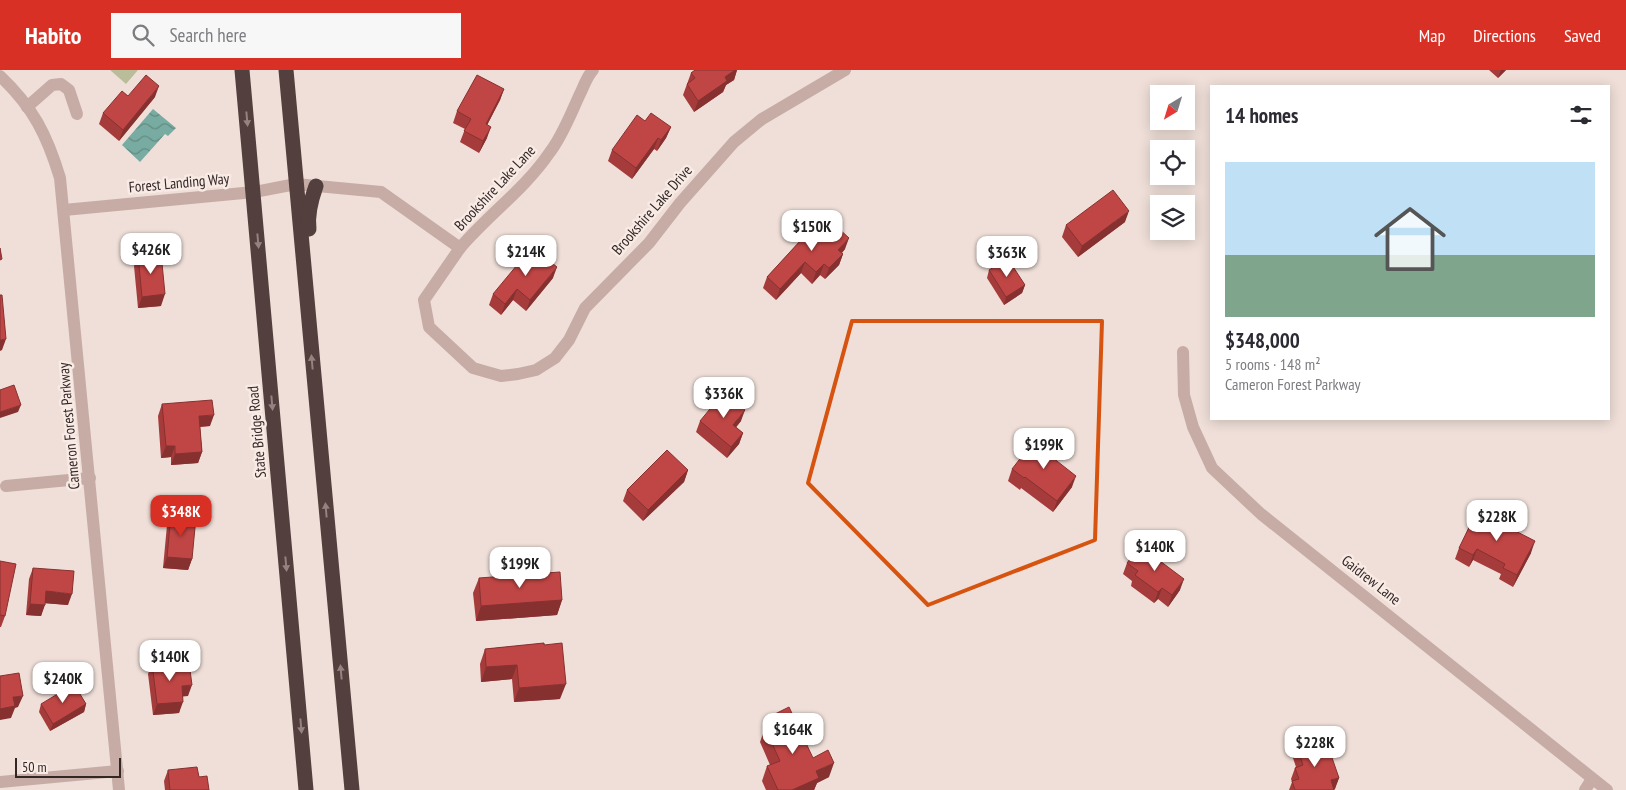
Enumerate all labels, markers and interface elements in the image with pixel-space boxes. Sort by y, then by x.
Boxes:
search box [111,13,461,58]
text: Habito [25,20,81,51]
icon: search [129,21,157,49]
text: Search here [169,23,247,47]
text: Map [1419,24,1445,47]
text: Directions [1473,24,1536,47]
text: Saved [1564,24,1601,47]
north arrow [1150,85,1195,130]
map controls [1150,85,1195,240]
icon: filters [1567,101,1595,129]
text: 14 homes [1225,102,1298,129]
one-way arrow [243,111,251,127]
button: locate [1150,140,1195,185]
street label: Brookshire Lake Lane [450,141,539,234]
street label: Brookshire Lake Drive [607,161,696,258]
street label: Forest Landing Way [128,169,230,196]
icon: home [1365,194,1455,284]
button: layers [1150,195,1195,240]
pin: $150K [777,210,847,252]
text: $150K [793,216,831,236]
pin: $426K [116,232,186,275]
one-way arrow [254,233,262,249]
pin: $214K [491,234,561,277]
pin: $363K [972,236,1042,278]
text: $426K [132,239,170,259]
text: $214K [507,241,545,261]
text: $363K [988,242,1026,262]
text: $348,000 [1225,327,1300,354]
one-way arrow [308,353,316,369]
text: 5 rooms · 148 m² [1225,354,1321,374]
street label: Cameron Forest Parkway [53,362,84,490]
text: Cameron Forest Parkway [1225,374,1361,394]
pin: $336K [689,376,759,419]
text: $336K [705,383,743,403]
street label: State Bridge Road [243,385,270,479]
one-way arrow [268,395,276,411]
pin: $199K [1009,428,1079,470]
text: $199K [1025,434,1063,454]
pin: $348K [146,494,216,537]
pin: $228K [1462,500,1532,542]
text: $348K [162,501,200,521]
one-way arrow [322,502,330,518]
text: $228K [1478,506,1516,526]
pin: $140K [1120,530,1190,572]
text: $140K [1136,536,1174,556]
pin: $199K [485,546,555,589]
street label: Gaidrew Lane [1338,551,1405,609]
text: $199K [501,553,539,573]
one-way arrow [283,557,291,573]
pin: $140K [135,640,205,682]
text: $140K [151,646,189,666]
pin: $240K [28,662,98,704]
one-way arrow [337,663,345,679]
text: $240K [44,668,82,688]
pin: $164K [758,712,828,755]
one-way arrow [297,719,305,735]
text: $164K [774,719,812,739]
pin: $228K [1280,726,1350,768]
text: $228K [1296,732,1334,752]
scale bar [15,755,121,778]
text: 50 m [22,758,47,776]

